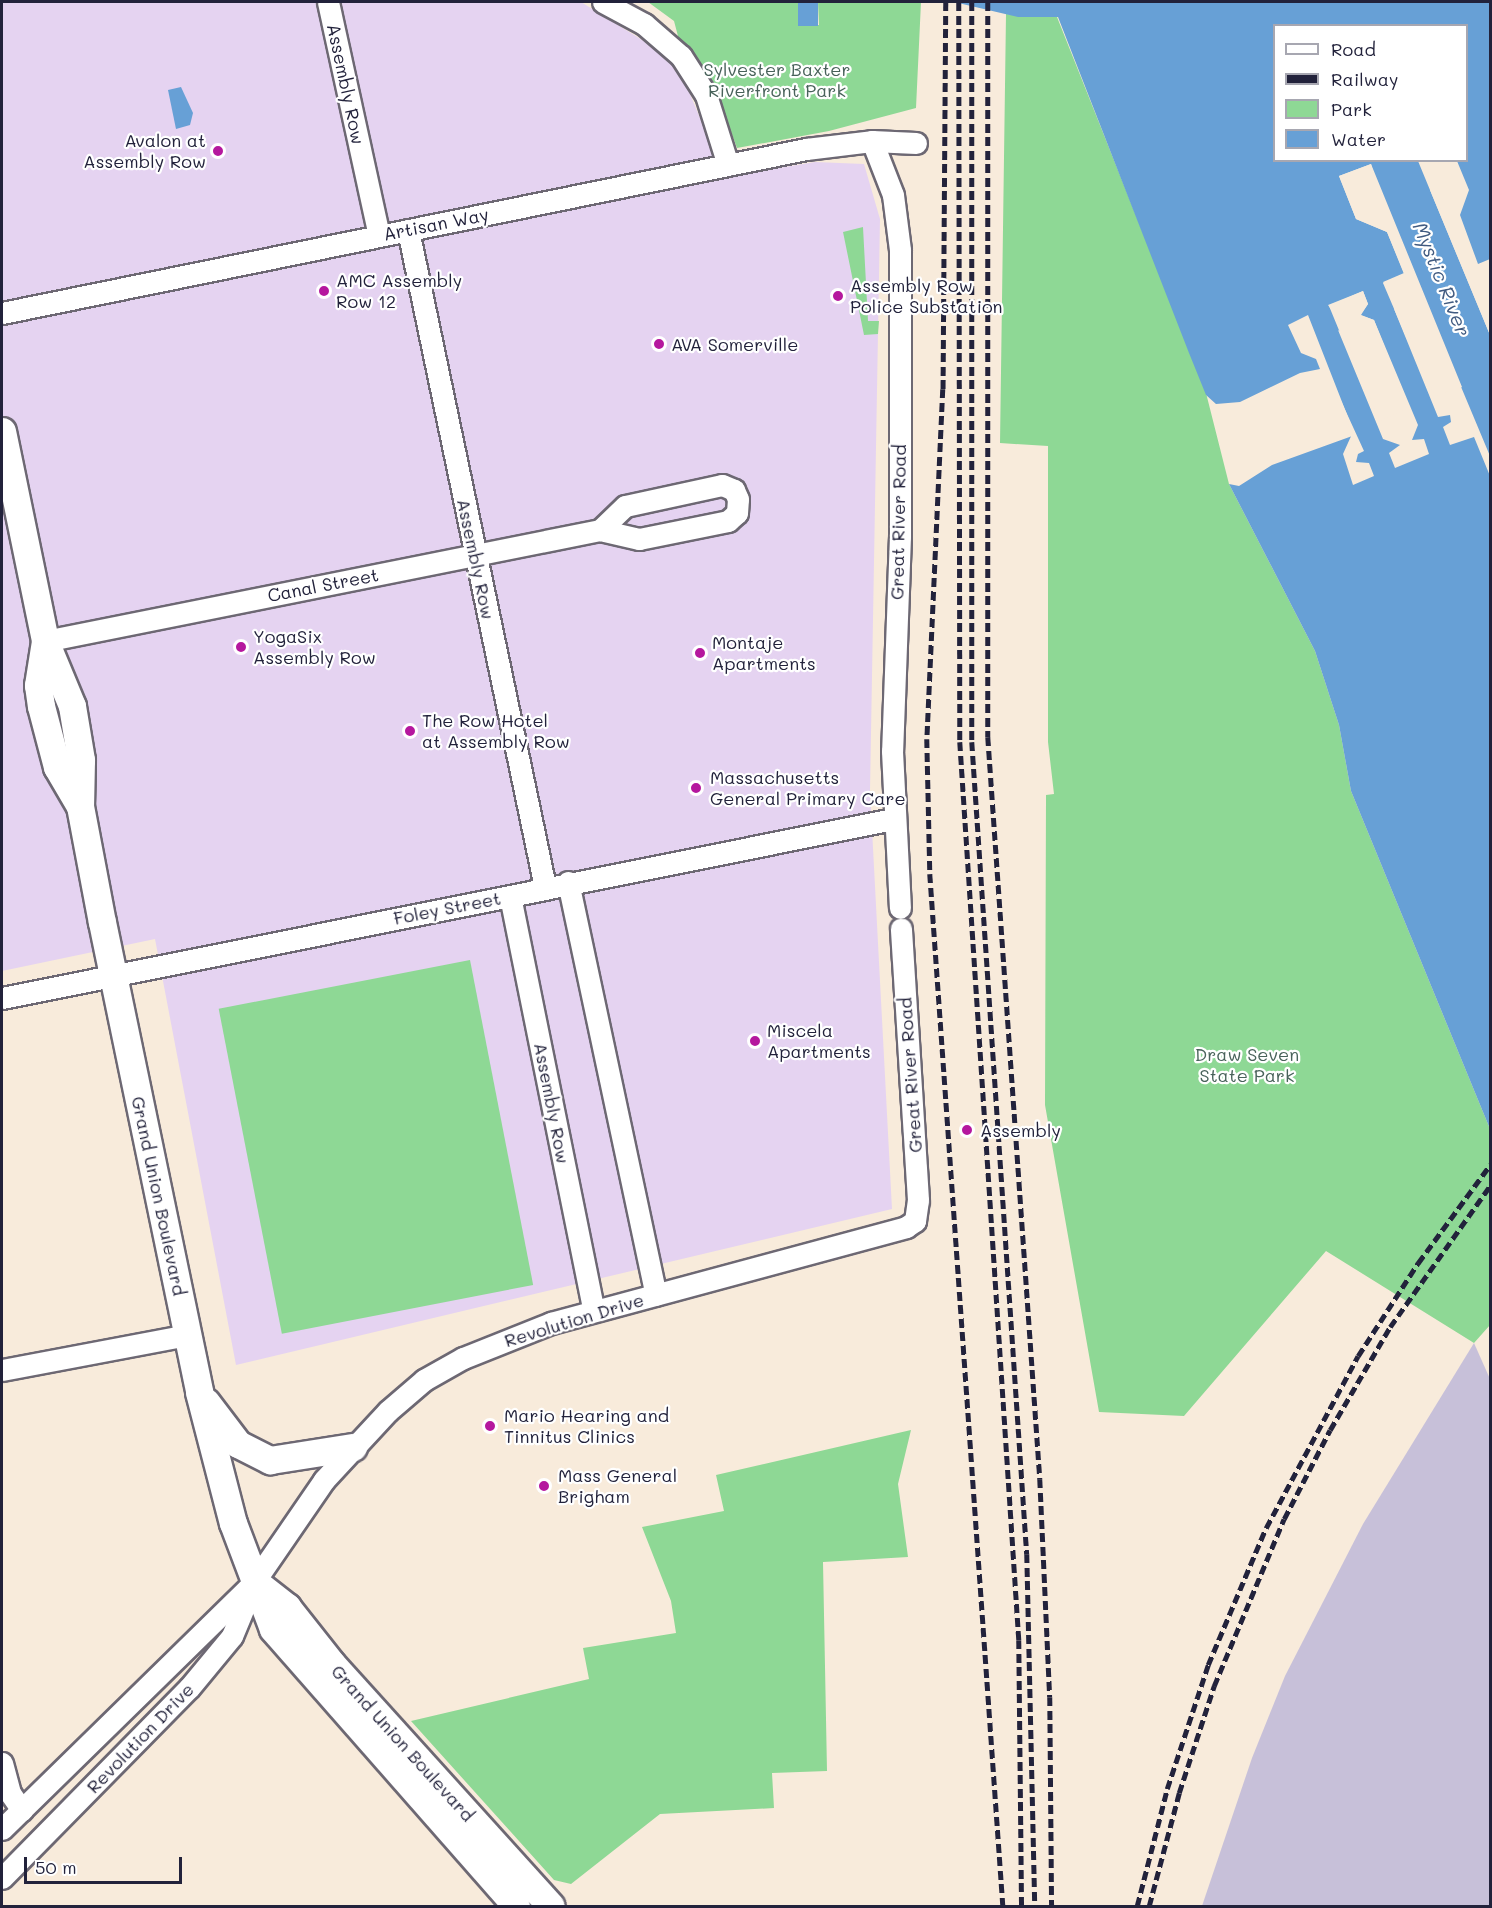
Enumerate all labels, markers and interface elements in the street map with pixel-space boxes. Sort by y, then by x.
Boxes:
street label: Assembly Row [323,22,369,146]
legend [1273,24,1468,162]
text: Road [1331,37,1376,61]
park label: Sylvester Baxter Riverfront Park [704,59,850,101]
text: Railway [1331,67,1398,91]
text: Park [1331,97,1372,121]
text: Water [1331,127,1386,151]
place label: Avalon at Assembly Row [83,130,206,172]
marker: Avalon at Assembly Row [211,144,225,158]
street label: Artisan Way [381,203,491,245]
water label: Mystic River [1408,218,1476,340]
place label: AMC Assembly Row 12 [336,270,462,312]
place label: Assembly Row Police Substation [850,275,1003,318]
marker: AMC Assembly Row 12 [317,284,331,298]
marker: Assembly Row Police Substation [831,289,845,303]
place label: AVA Somerville [671,333,798,355]
marker: AVA Somerville [652,337,666,351]
street label: Great River Road [886,444,910,600]
street label: Assembly Row [453,497,499,621]
street label: Canal Street [266,564,380,606]
place label: YogaSix Assembly Row [253,626,376,668]
place label: Montaje Apartments [712,632,816,674]
marker: YogaSix Assembly Row [234,640,248,654]
marker: Montaje Apartments [693,646,707,660]
place label: The Row Hotel at Assembly Row [422,710,570,752]
marker: The Row Hotel at Assembly Row [403,724,417,738]
place label: Massachusetts General Primary Care [710,767,906,810]
marker: Massachusetts General Primary Care [687,779,705,797]
street label: Foley Street [392,887,502,929]
street label: Great River Road [894,997,926,1153]
place label: Miscela Apartments [767,1020,871,1062]
marker: Miscela Apartments [748,1034,762,1048]
street label: Assembly Row [530,1041,574,1165]
park label: Draw Seven State Park [1195,1044,1299,1086]
street label: Grand Union Boulevard [127,1094,191,1298]
place label: Assembly [980,1119,1061,1141]
marker: Assembly [958,1121,976,1139]
street label: Revolution Drive [502,1289,646,1351]
place label: Mario Hearing and Tinnitus Clinics [504,1405,669,1448]
marker: Mario Hearing and Tinnitus Clinics [481,1417,499,1435]
place label: Mass General Brigham [558,1465,677,1508]
marker: Mass General Brigham [535,1477,553,1495]
street label: Grand Union Boulevard [327,1660,479,1826]
street label: Revolution Drive [82,1678,198,1798]
scale bar [27,1845,184,1883]
text: 50 m [35,1855,77,1879]

